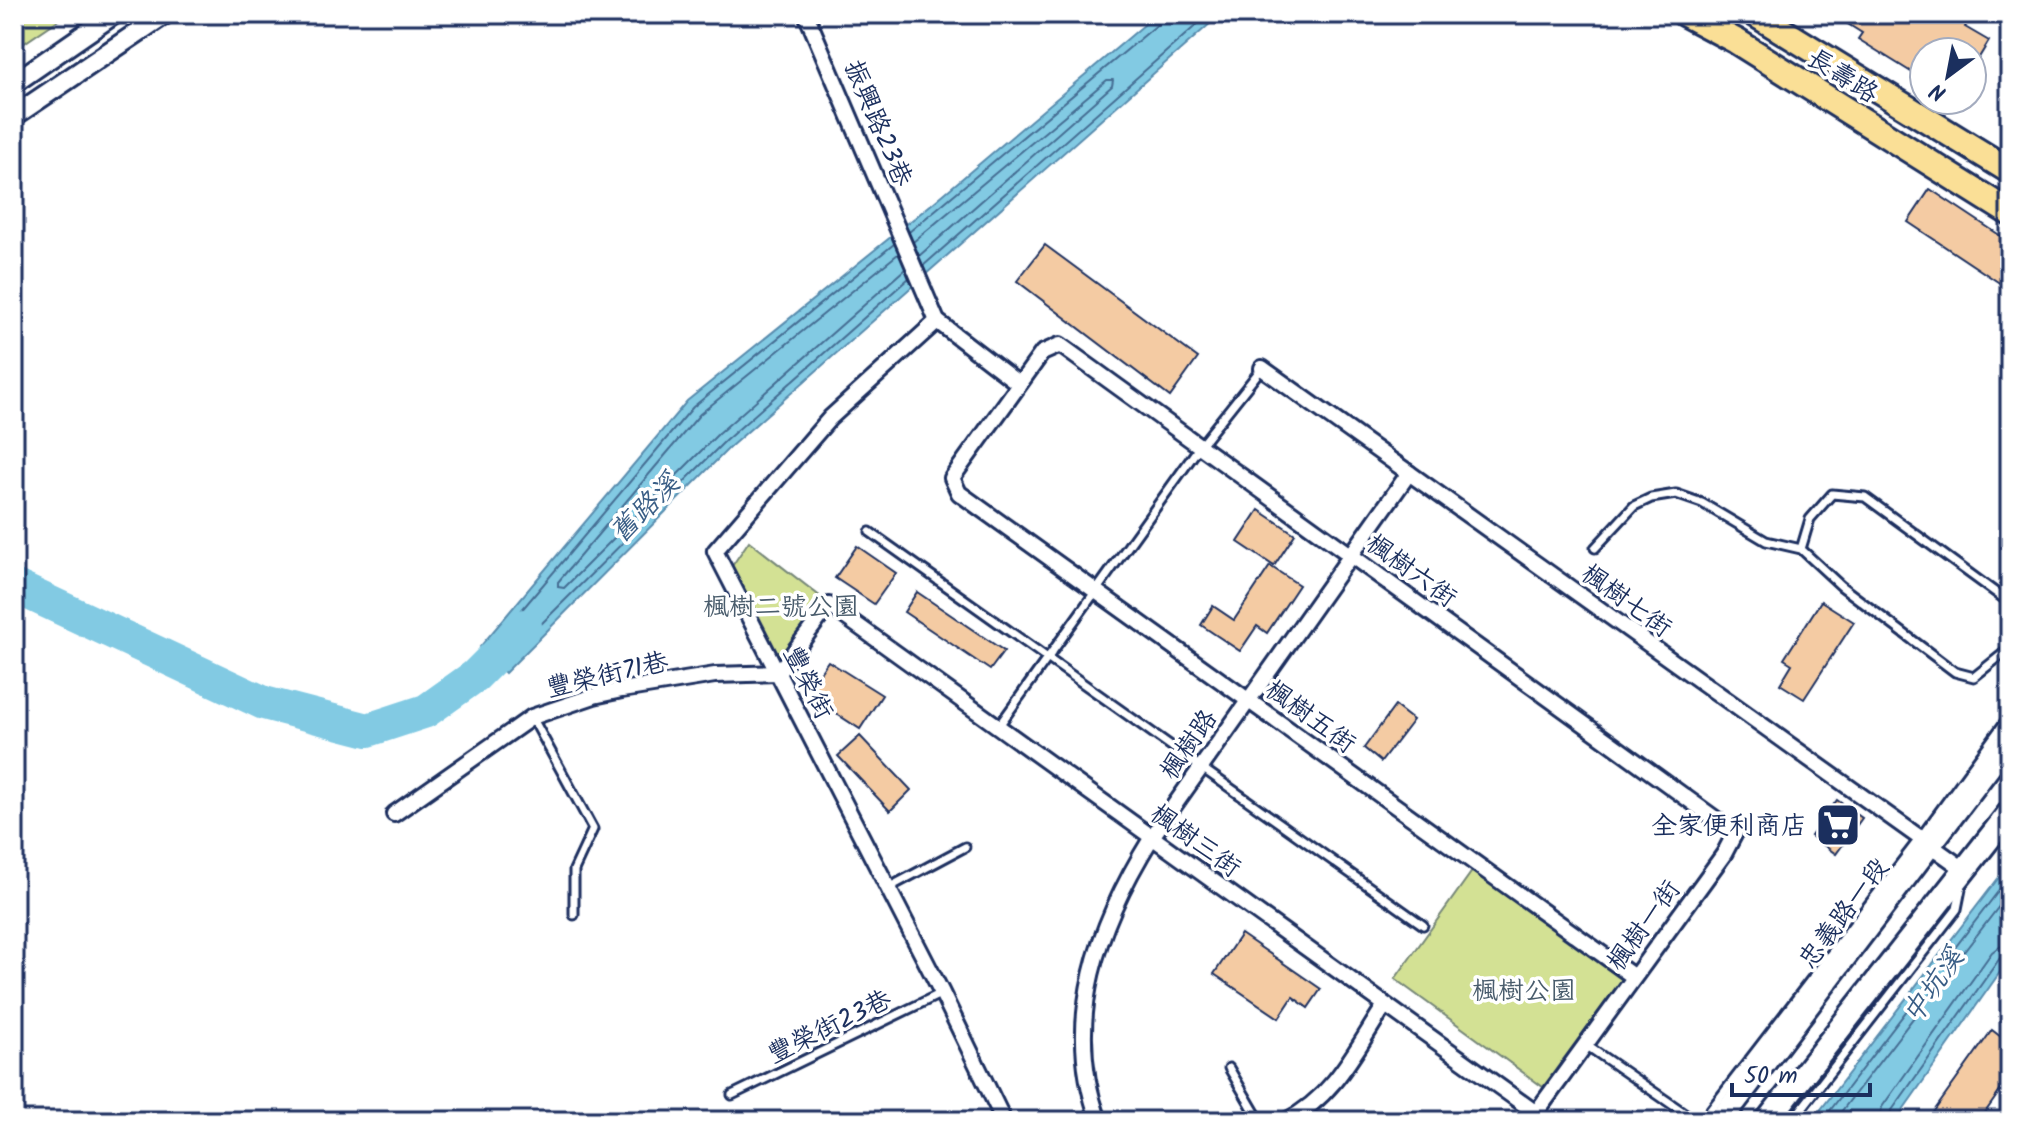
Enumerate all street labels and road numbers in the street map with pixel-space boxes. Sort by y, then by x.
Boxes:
street label: 長壽路 [1798,38,1886,115]
street label: 振興路23巷 [832,54,923,194]
street label: 楓樹六街 [1356,524,1465,619]
street label: 楓樹七街 [1571,554,1680,649]
street label: 豐榮街 [771,639,844,727]
street label: 豐榮街71巷 [542,642,673,710]
street label: 楓樹五街 [1255,670,1364,765]
street label: 楓樹路 [1150,701,1229,789]
street label: 楓樹三街 [1140,794,1249,889]
street label: 忠義路一段 [1789,850,1900,979]
street label: 楓樹一街 [1597,872,1692,981]
street label: 豐榮街23巷 [760,980,899,1076]

